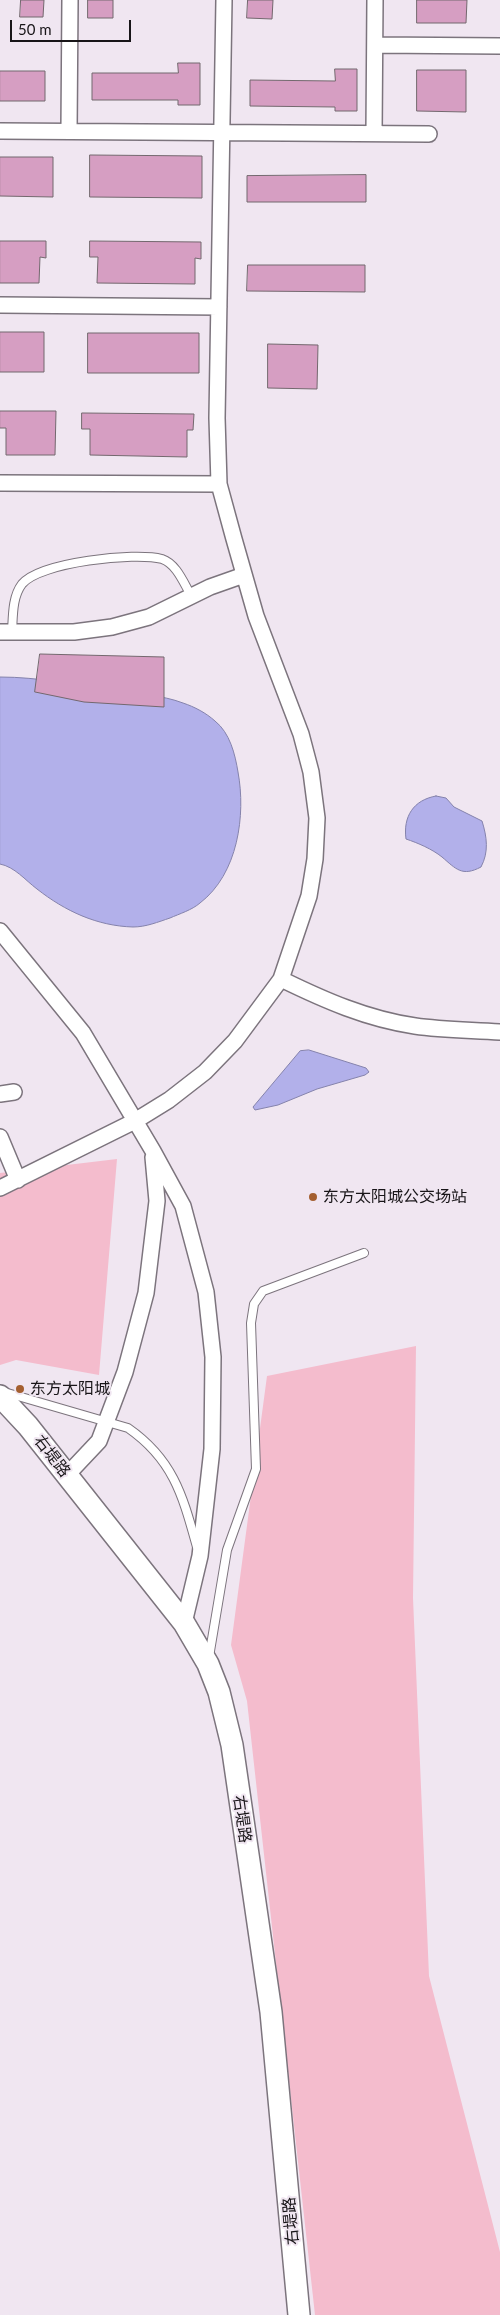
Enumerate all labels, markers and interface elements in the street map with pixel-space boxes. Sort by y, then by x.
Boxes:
scale bar [12,10,134,42]
text: 50 m [18,20,52,38]
place label: 东方太阳城公交场站 [323,1187,467,1207]
marker: 东方太阳城公交场站 [307,1191,319,1203]
place label: 东方太阳城 [30,1379,110,1399]
marker: 东方太阳城 [14,1383,26,1395]
street label: 右堤路 [30,1431,74,1481]
street label: 右堤路 [229,1794,255,1844]
street label: 右堤路 [279,2196,303,2246]

